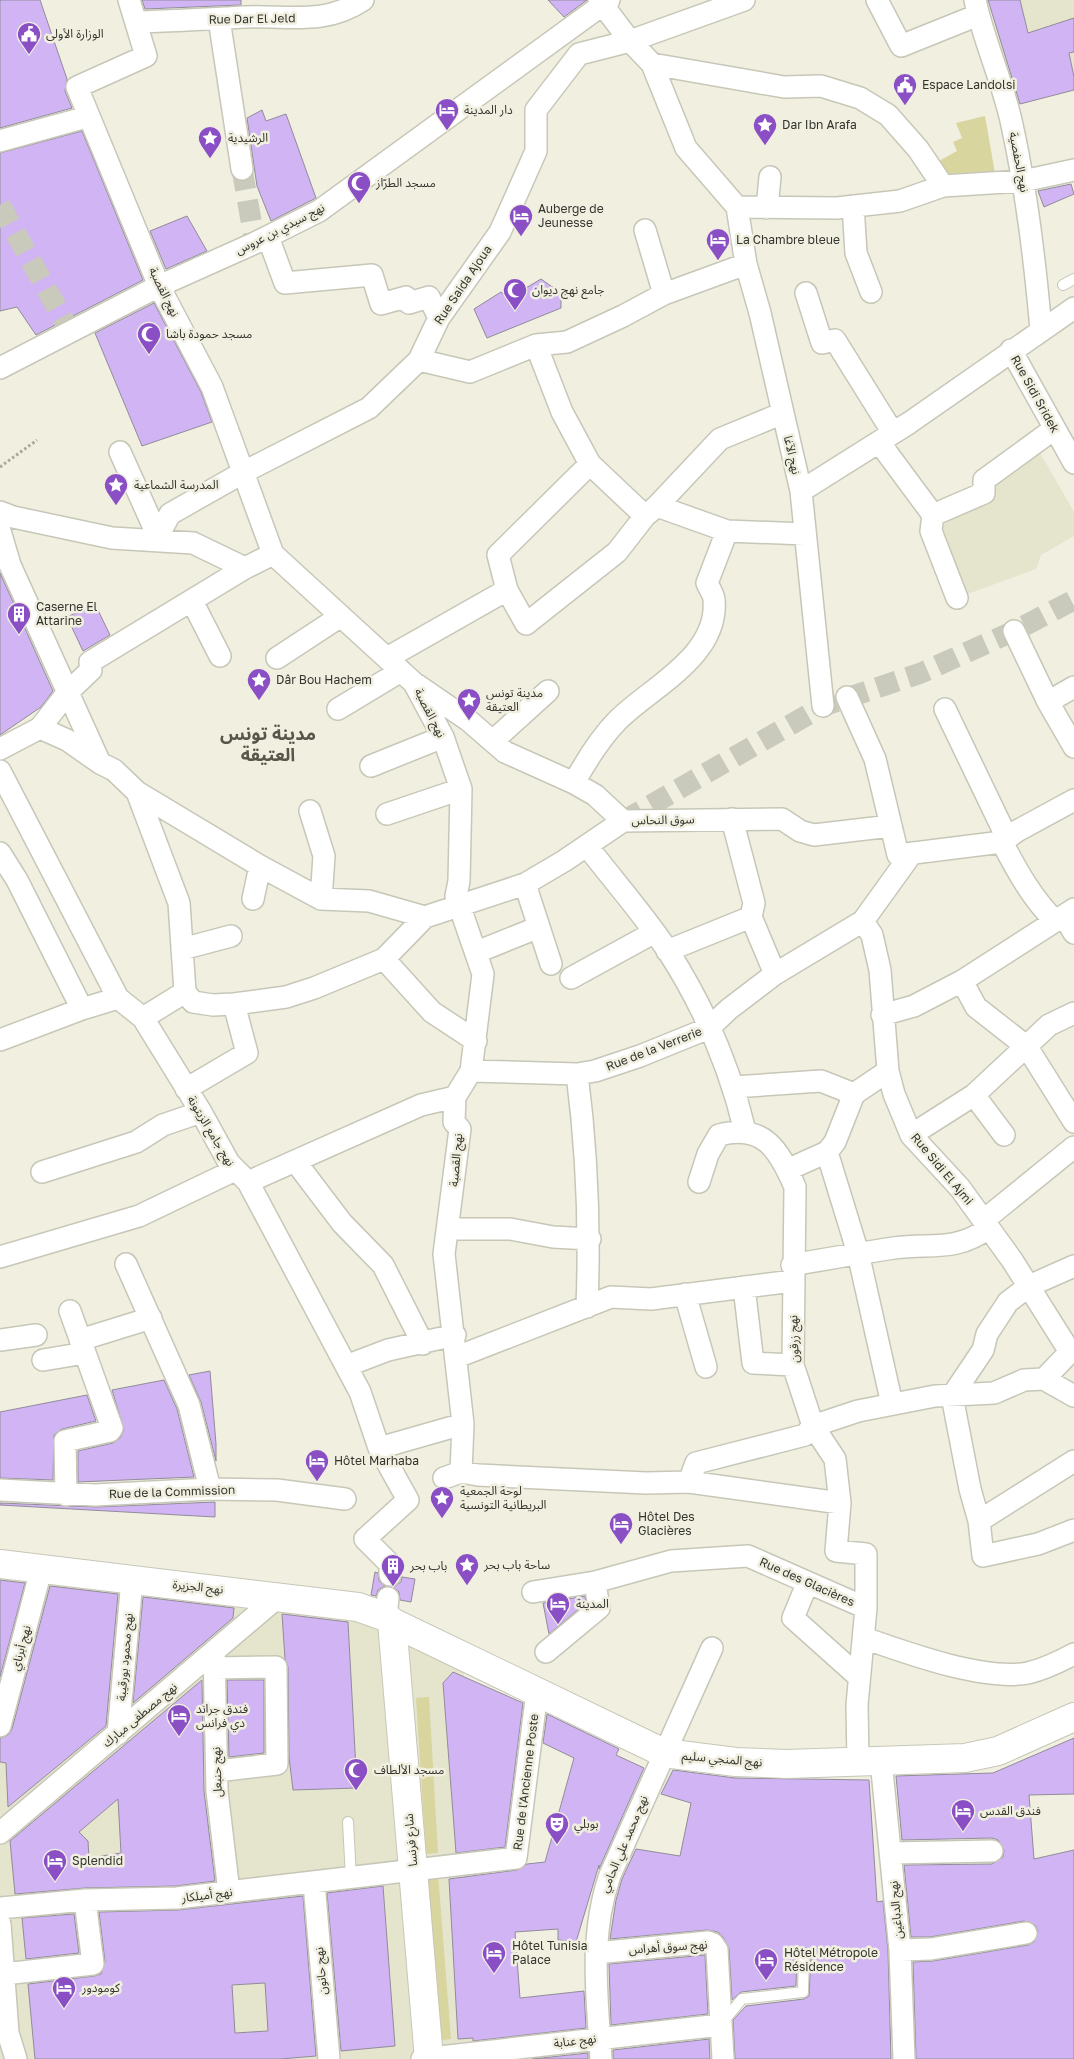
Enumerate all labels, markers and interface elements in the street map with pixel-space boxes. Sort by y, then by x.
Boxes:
street label: Rue Dar El Jeld [208,10,296,27]
public building icon: الوزارة الأولى [16,21,42,55]
place label: الوزارة الأولى [46,26,104,41]
public building icon: Espace Landolsi [892,72,918,106]
place label: Espace Landolsi [922,77,1015,92]
hotel icon: دار المدينة [434,97,460,131]
place label: دار المدينة [464,102,513,117]
place icon: Dar Ibn Arafa [752,112,778,146]
place label: Dar Ibn Arafa [782,117,857,132]
place icon: الرشيدية [197,125,223,159]
place label: الرشيدية [228,130,268,145]
street label: نهج الحفصية [1004,130,1033,194]
mosque icon: مسجد الطرّاز [346,170,372,204]
place label: مسجد الطرّاز [375,175,436,190]
street label: نهج سيدي بن عروس [233,200,328,260]
place label: Auberge de Jeunesse [538,201,604,230]
hotel icon: Auberge de Jeunesse [508,203,534,237]
hotel icon: La Chambre bleue [705,227,731,261]
place label: La Chambre bleue [736,232,840,247]
street label: Rue Saida Ajoua [431,242,495,327]
street label: نهج القصبة [144,265,183,320]
mosque icon: جامع نهج ديوان [502,277,528,311]
place label: جامع نهج ديوان [532,282,604,299]
mosque icon: مسجد حمودة باشا [136,321,162,355]
place label: مسجد حمودة باشا [166,326,252,341]
street label: Rue Sidi Sridek [1008,352,1063,435]
street label: نهج الآغا [779,434,804,476]
place icon: المدرسة الشماعية [103,472,129,506]
place label: المدرسة الشماعية [134,477,219,492]
place label: Caserne El Attarine [36,599,98,628]
building icon: Caserne El Attarine [6,601,32,635]
place icon: Dâr Bou Hachem [246,667,272,701]
place label: Dâr Bou Hachem [276,672,372,687]
place label: مدينة تونس العتيقة [486,685,543,714]
street label: نهج القصبة [410,686,449,741]
place icon: مدينة تونس العتيقة [456,687,482,721]
district label: مدينة تونس العتيقة [220,722,316,765]
street label: سوق النحاس [631,811,695,828]
street label: Rue de la Verrerie [604,1023,704,1074]
street label: نهج جامع الزيتونة [183,1093,238,1170]
street label: Rue Sidi El Ajmi [908,1130,977,1208]
street label: نهج القصبة [446,1133,467,1187]
street label: نهج زرقون [785,1315,804,1363]
hotel icon: Hôtel Marhaba [304,1448,330,1482]
place label: Hôtel Marhaba [334,1453,419,1468]
street label: Rue de la Commission [109,1482,235,1501]
place label: لوحة الجمعية البريطانية التونسية [460,1483,547,1512]
place icon: لوحة الجمعية البريطانية التونسية [429,1485,455,1519]
place label: Hôtel Des Glacières [638,1509,695,1538]
hotel icon: Hôtel Des Glacières [608,1511,634,1545]
place icon: ساحة باب بحر [454,1552,480,1586]
building icon: باب بحر [380,1553,406,1587]
street label: Rue des Glacières [757,1554,857,1609]
place label: ساحة باب بحر [483,1557,550,1572]
place label: باب بحر [409,1558,447,1573]
street label: نهج الجزيرة [172,1576,224,1599]
hotel icon: المدينة [545,1591,571,1625]
place label: المدينة [576,1596,609,1611]
street label: نهج محمود بورقيبة [113,1612,138,1702]
street label: نهج أبرناي [7,1624,36,1673]
street label: نهج مصطفى مبارك [99,1679,181,1752]
place label: فندق جراند دي فرانس [196,1701,248,1733]
hotel icon: فندق جراند دي فرانس [166,1703,192,1737]
street label: Rue de l'Ancienne Poste [510,1713,541,1851]
street label: نهج حنبعل [208,1746,227,1797]
street label: نهج المنجي سليم [681,1748,763,1772]
mosque icon: مسجد الألطاف [343,1757,369,1791]
place label: مسجد الألطاف [374,1762,444,1777]
street label: نهج محمد علي الحامي [596,1793,653,1896]
hotel icon: فندق القدس [950,1798,976,1832]
place label: فندق القدس [980,1803,1041,1818]
theatre icon: بوبلي [544,1811,570,1845]
street label: شارع فرنسا [401,1813,422,1867]
place label: بوبلي [574,1816,599,1834]
hotel icon: Splendid [42,1848,68,1882]
place label: Splendid [72,1853,123,1868]
street label: نهج الدباغين [885,1880,908,1940]
street label: نهج أميلكار [180,1884,234,1907]
street label: نهج سوق أهراس [628,1936,708,1959]
place label: Hôtel Tunisia Palace [512,1938,588,1967]
hotel icon: Hôtel Tunisia Palace [481,1940,507,1974]
place label: Hôtel Métropole Résidence [784,1945,878,1974]
street label: نهج حانون [311,1946,332,1995]
hotel icon: Hôtel Métropole Résidence [753,1947,779,1981]
hotel icon: كومودور [51,1975,77,2009]
place label: كومودور [81,1980,121,1995]
street label: نهج عنابة [553,2030,597,2053]

